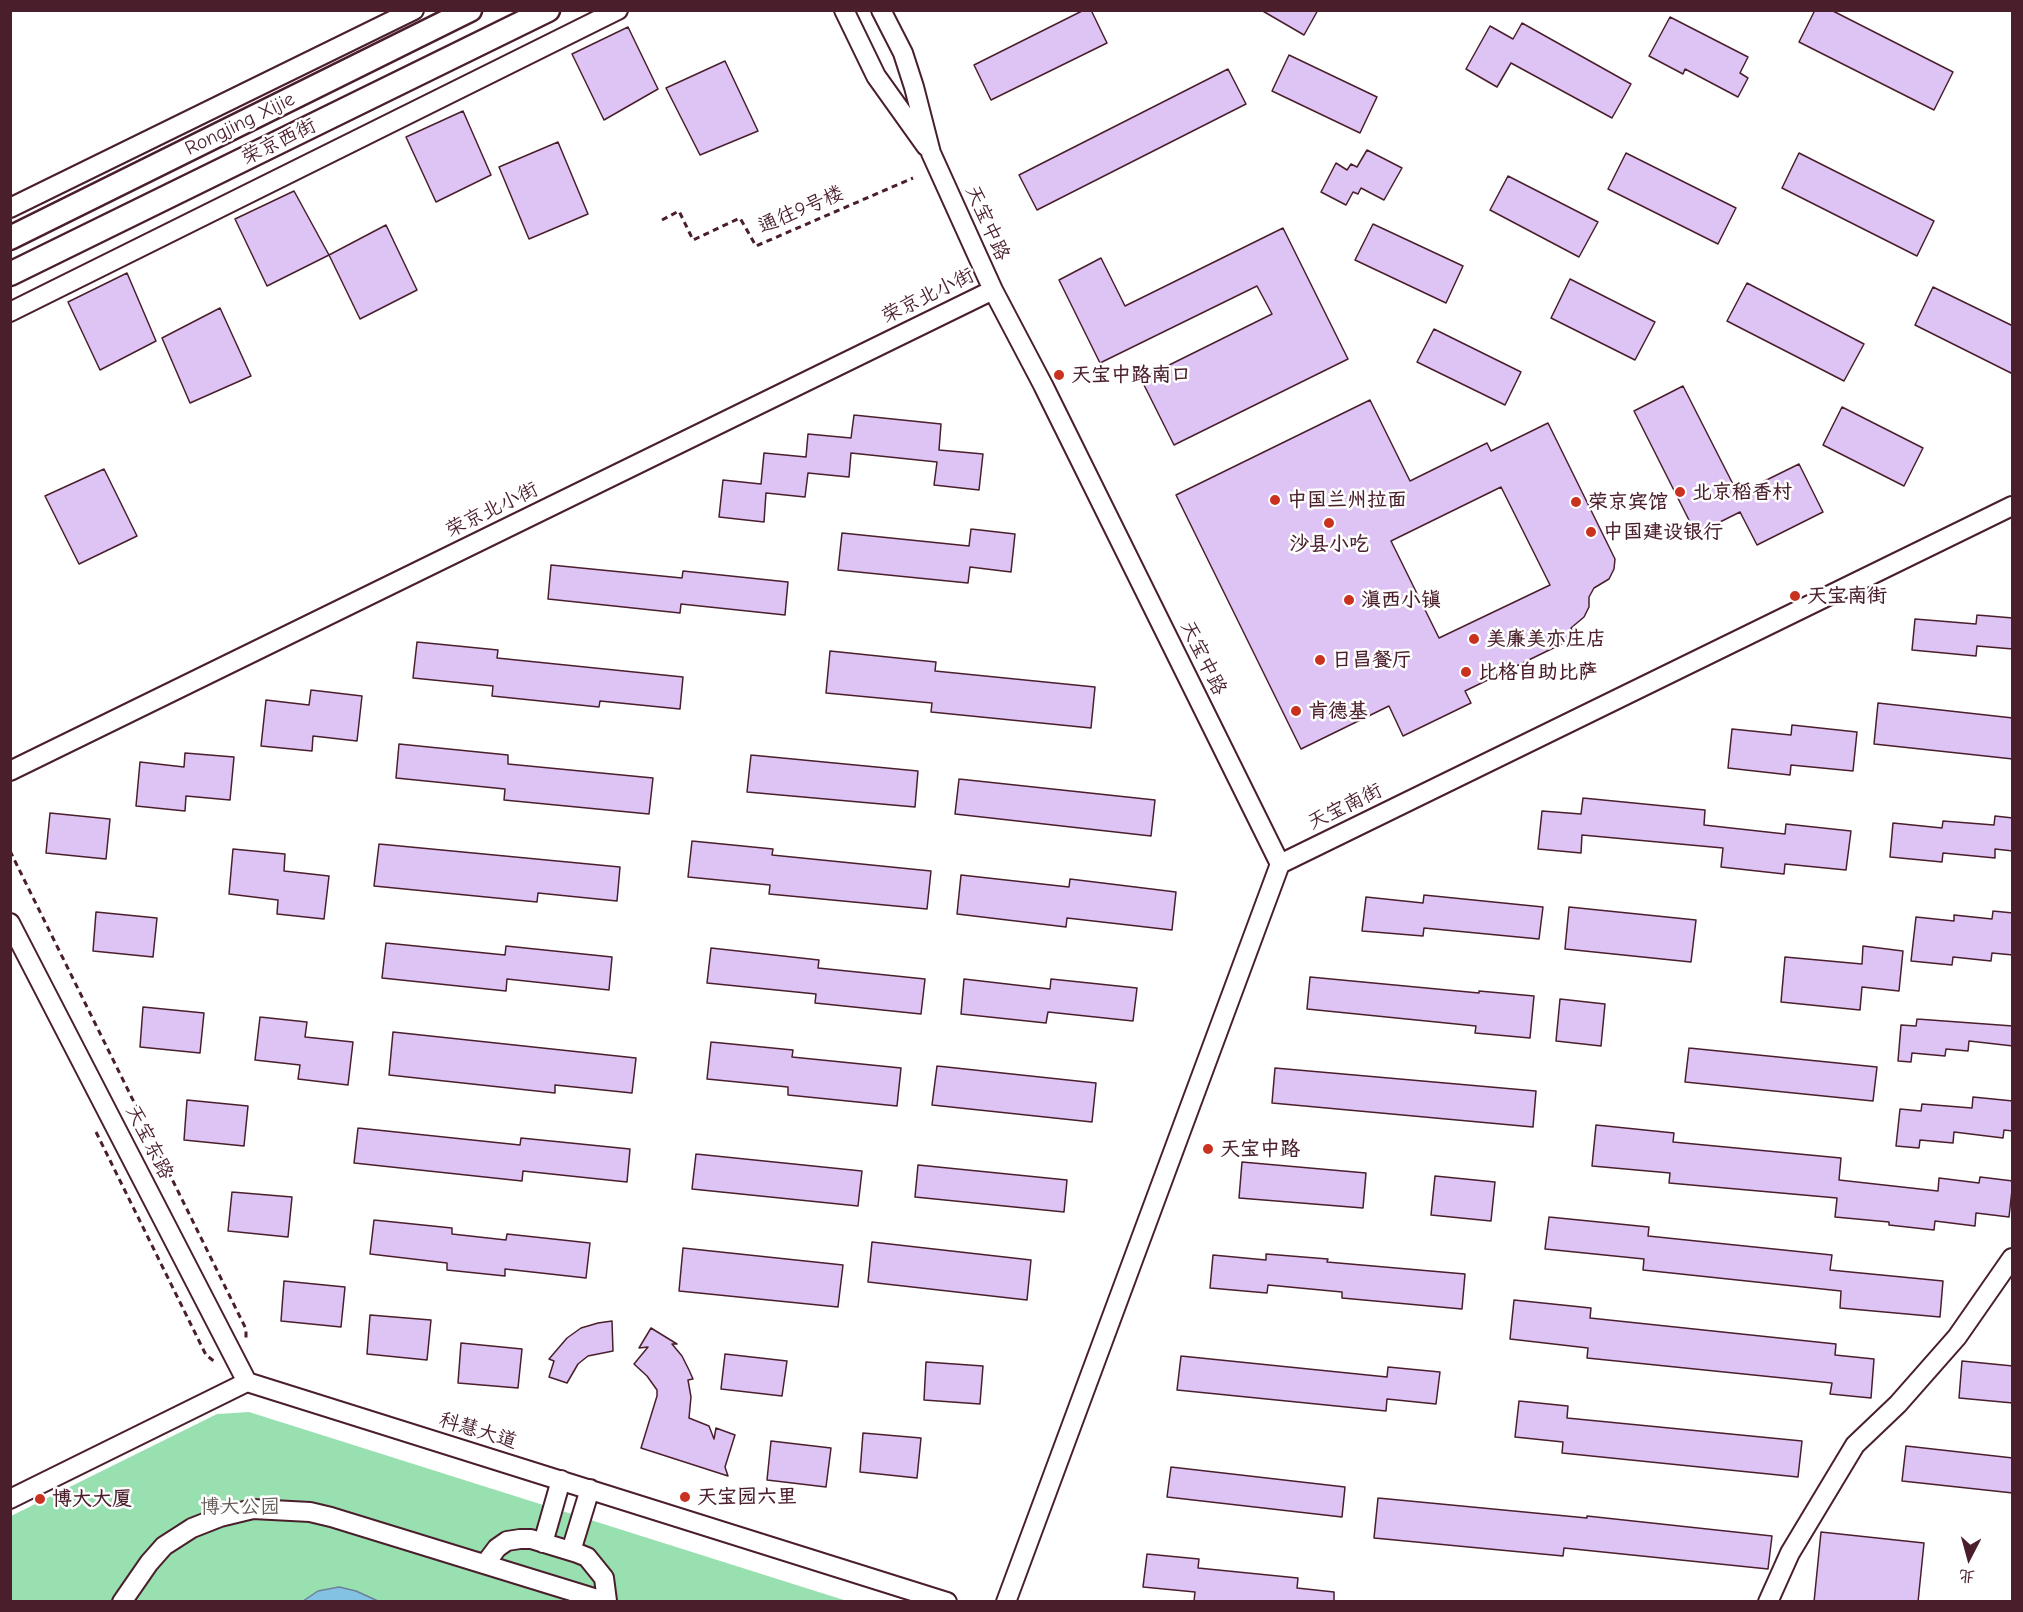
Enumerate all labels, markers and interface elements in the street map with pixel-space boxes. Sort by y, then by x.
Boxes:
street label: Rongjing Xijie [181,87,299,161]
street label: 荣京西街 [238,114,320,170]
street label: 通往9号楼 [755,181,847,239]
street label: 天宝中路 [960,182,1014,264]
street label: 荣京北小街 [878,263,978,329]
place label: 天宝中路南口 [1071,363,1191,387]
marker: 天宝中路南口 [1052,368,1066,382]
street label: 荣京北小街 [442,477,542,543]
place label: 北京稻香村 [1692,480,1792,504]
marker: 北京稻香村 [1673,485,1687,499]
place label: 中国兰州拉面 [1287,488,1407,512]
place label: 荣京宾馆 [1588,490,1668,514]
marker: 中国兰州拉面 [1268,493,1282,507]
marker: 荣京宾馆 [1569,495,1583,509]
marker: 沙县小吃 [1322,516,1336,530]
place label: 中国建设银行 [1603,520,1723,544]
marker: 中国建设银行 [1584,525,1598,539]
place label: 沙县小吃 [1289,532,1369,556]
place label: 天宝南街 [1807,584,1887,608]
place label: 滇西小镇 [1361,588,1441,612]
marker: 天宝南街 [1788,589,1802,603]
marker: 滇西小镇 [1342,593,1356,607]
street label: 天宝中路 [1175,617,1231,699]
place label: 美廉美亦庄店 [1486,627,1606,651]
marker: 美廉美亦庄店 [1467,632,1481,646]
place label: 日昌餐厅 [1332,648,1412,672]
marker: 日昌餐厅 [1313,653,1327,667]
place label: 比格自助比萨 [1478,660,1598,684]
marker: 比格自助比萨 [1459,665,1473,679]
place label: 肯德基 [1308,699,1368,723]
marker: 肯德基 [1289,704,1303,718]
street label: 天宝南街 [1304,779,1386,835]
street label: 天宝东路 [120,1101,178,1183]
place label: 天宝中路 [1220,1137,1300,1161]
marker: 天宝中路 [1201,1142,1215,1156]
street label: 科慧大道 [436,1408,520,1454]
place label: 天宝园六里 [697,1485,797,1509]
place label: 博大大厦 [52,1487,132,1511]
marker: 天宝园六里 [678,1490,692,1504]
marker: 博大大厦 [33,1492,47,1506]
park label: 博大公园 [200,1495,280,1519]
north arrow [1939,1528,1999,1588]
text: 北 [1958,1566,1976,1586]

